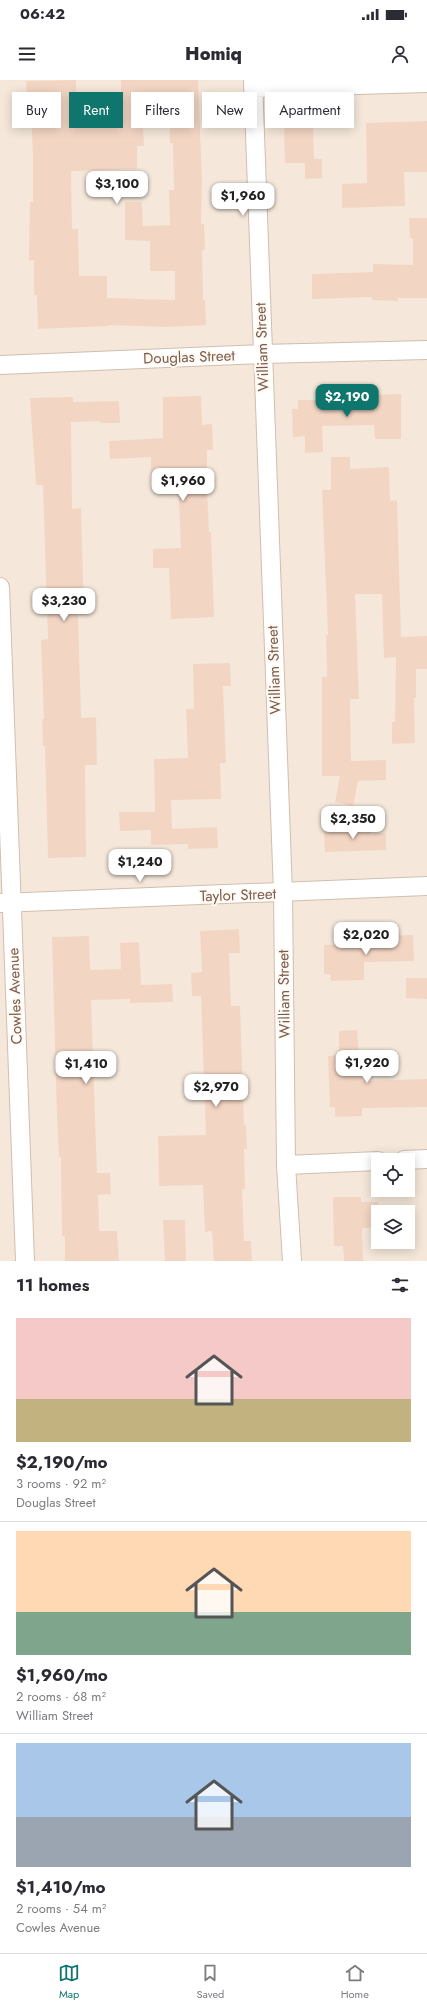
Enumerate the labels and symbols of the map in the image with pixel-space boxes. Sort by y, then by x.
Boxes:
pin: $3,100 [84,171,150,205]
pin: $1,960 [210,183,276,217]
street label: William Street [249,302,275,392]
street label: Douglas Street [143,344,236,370]
pin: $2,190 [314,384,380,418]
pin: $1,960 [150,468,216,502]
pin: $3,230 [31,588,97,622]
street label: William Street [261,625,287,715]
pin: $2,350 [320,806,386,840]
pin: $1,240 [107,849,173,883]
street label: Taylor Street [199,883,277,907]
pin: $2,020 [333,922,399,956]
street label: Cowles Avenue [2,947,28,1045]
street label: William Street [272,949,296,1039]
pin: $1,920 [334,1050,400,1084]
pin: $1,410 [53,1051,119,1085]
pin: $2,970 [183,1074,249,1108]

